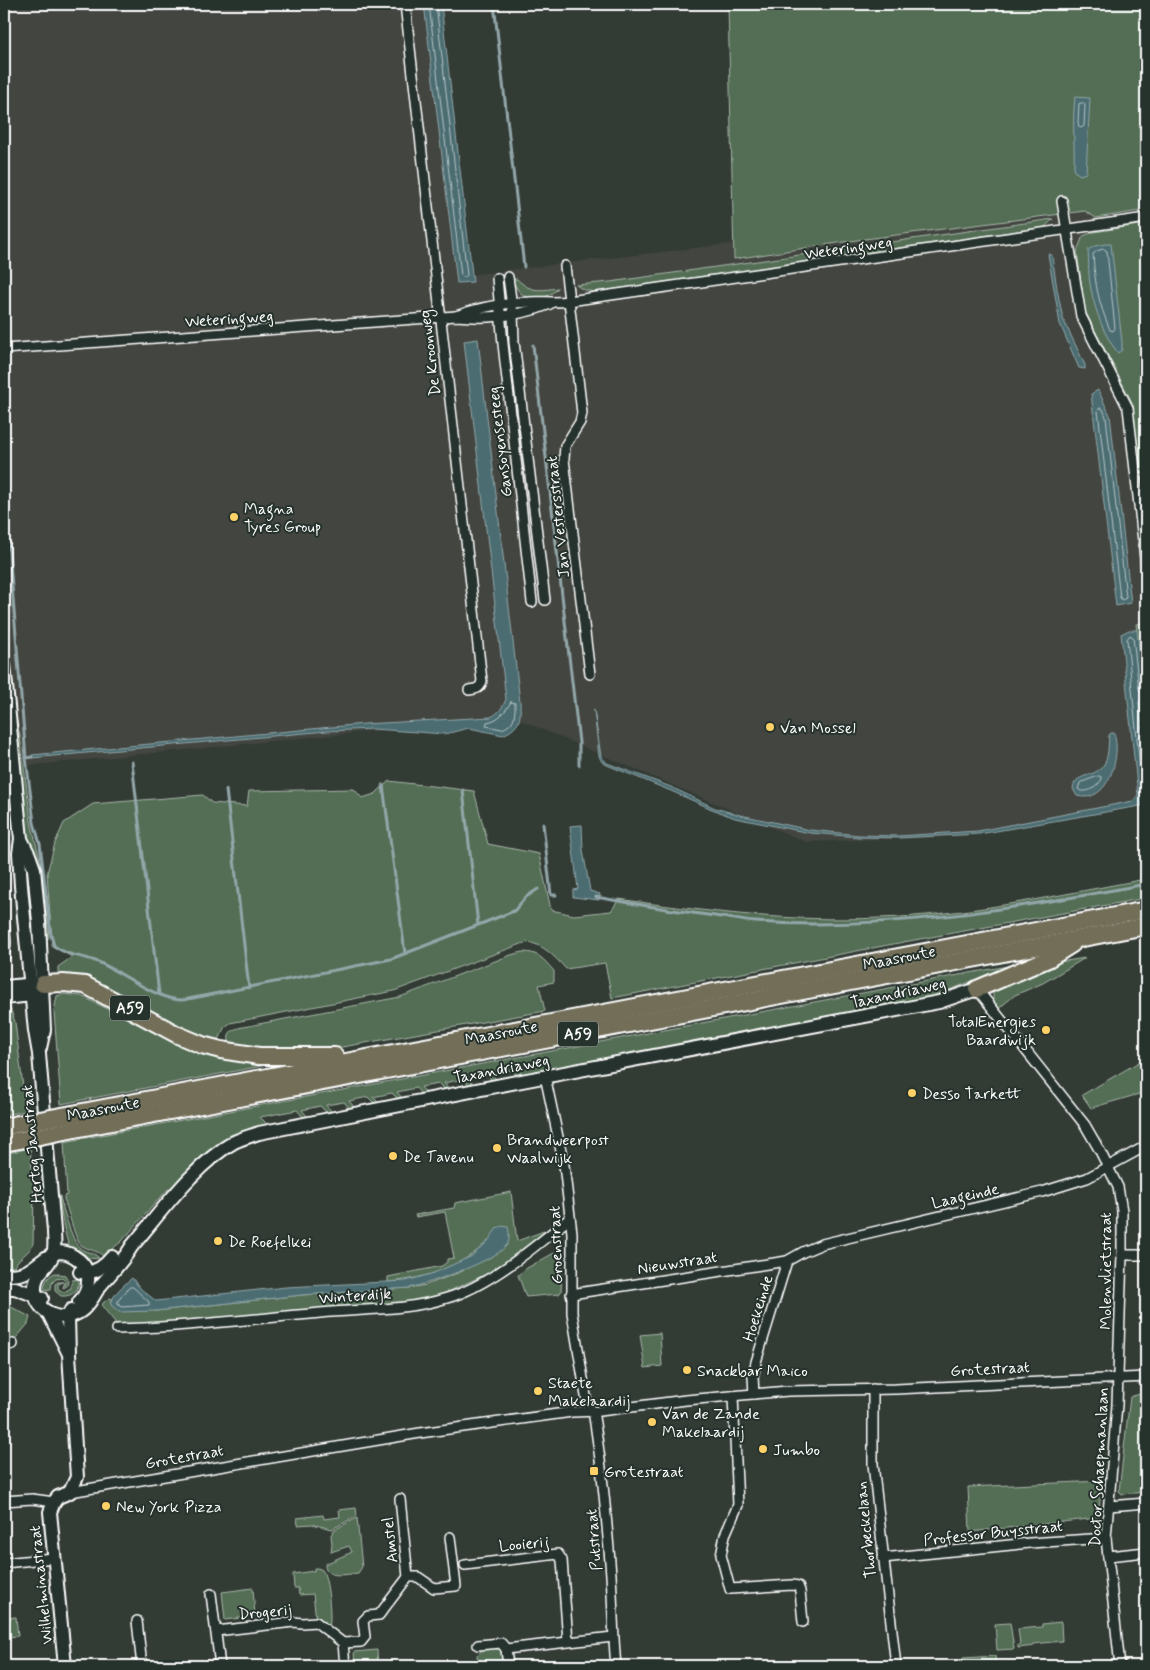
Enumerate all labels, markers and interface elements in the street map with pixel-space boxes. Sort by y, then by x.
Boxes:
street label: Weteringweg [803,232,894,266]
street label: Weteringweg [184,306,274,334]
street label: De Kroonweg [415,308,447,397]
street label: Gansoyensesteeg [483,385,518,498]
street label: Jan Vestersstraat [542,455,575,579]
place label: Magna Tyres Group [244,499,321,538]
marker: Magna Tyres Group [228,511,240,523]
place label: Van Mossel [780,718,856,739]
marker: Van Mossel [764,721,776,733]
street label: Maasroute [861,941,938,976]
street label: Taxandriaweg [849,973,948,1014]
road number: A59 [110,996,150,1020]
place label: TotalEnergies Baardwijk [948,1012,1036,1051]
street label: Maasroute [463,1016,540,1051]
road number: A59 [558,1022,598,1046]
marker: TotalEnergies Baardwijk [1040,1024,1052,1036]
street label: Taxandriaweg [452,1050,551,1089]
street label: Hertog Janstraat [17,1084,48,1204]
place label: Desso Tarkett [922,1084,1022,1105]
marker: Desso Tarkett [906,1087,918,1099]
street label: Maasroute [65,1092,142,1127]
place label: Brandweerpost Waalwijk [507,1130,609,1169]
marker: Brandweerpost Waalwijk [491,1142,503,1154]
place label: De Tavenu [403,1147,474,1168]
marker: De Tavenu [387,1150,399,1162]
street label: Laageinde [930,1179,1001,1215]
street label: Groenstraat [545,1205,568,1285]
street label: Molenvlietstraat [1096,1212,1117,1330]
place label: De Roefelkei [228,1232,311,1253]
marker: De Roefelkei [212,1235,224,1247]
street label: Nieuwstraat [636,1247,719,1280]
street label: Hoekeinde [738,1272,779,1344]
street label: Winterdijk [318,1283,392,1309]
street label: Grotestraat [950,1357,1030,1382]
place label: Snackbar Maico [697,1361,808,1382]
marker: Snackbar Maico [681,1364,693,1376]
place label: Staete Makelaardij [548,1373,630,1412]
marker: Staete Makelaardij [532,1385,544,1397]
street label: Doctor Schaepmanlaan [1085,1387,1114,1547]
place label: Van de Zande Makelaardij [662,1404,760,1443]
marker: Van de Zande Makelaardij [646,1416,658,1428]
street label: Grotestraat [143,1440,225,1475]
place label: Jumbo [773,1440,820,1461]
marker: Jumbo [757,1443,769,1455]
place label: Grotestraat [604,1462,684,1483]
marker: Grotestraat [588,1465,600,1477]
street label: Thorbeckelaan [851,1480,882,1579]
place label: New York Pizza [116,1497,222,1518]
marker: New York Pizza [100,1500,112,1512]
street label: Putstraat [581,1508,608,1572]
street label: Amstel [378,1516,403,1564]
street label: Professor Buysstraat [922,1516,1064,1551]
street label: Wilhelminastraat [25,1524,58,1645]
street label: Looierij [498,1531,550,1558]
street label: Drogerij [238,1600,293,1625]

